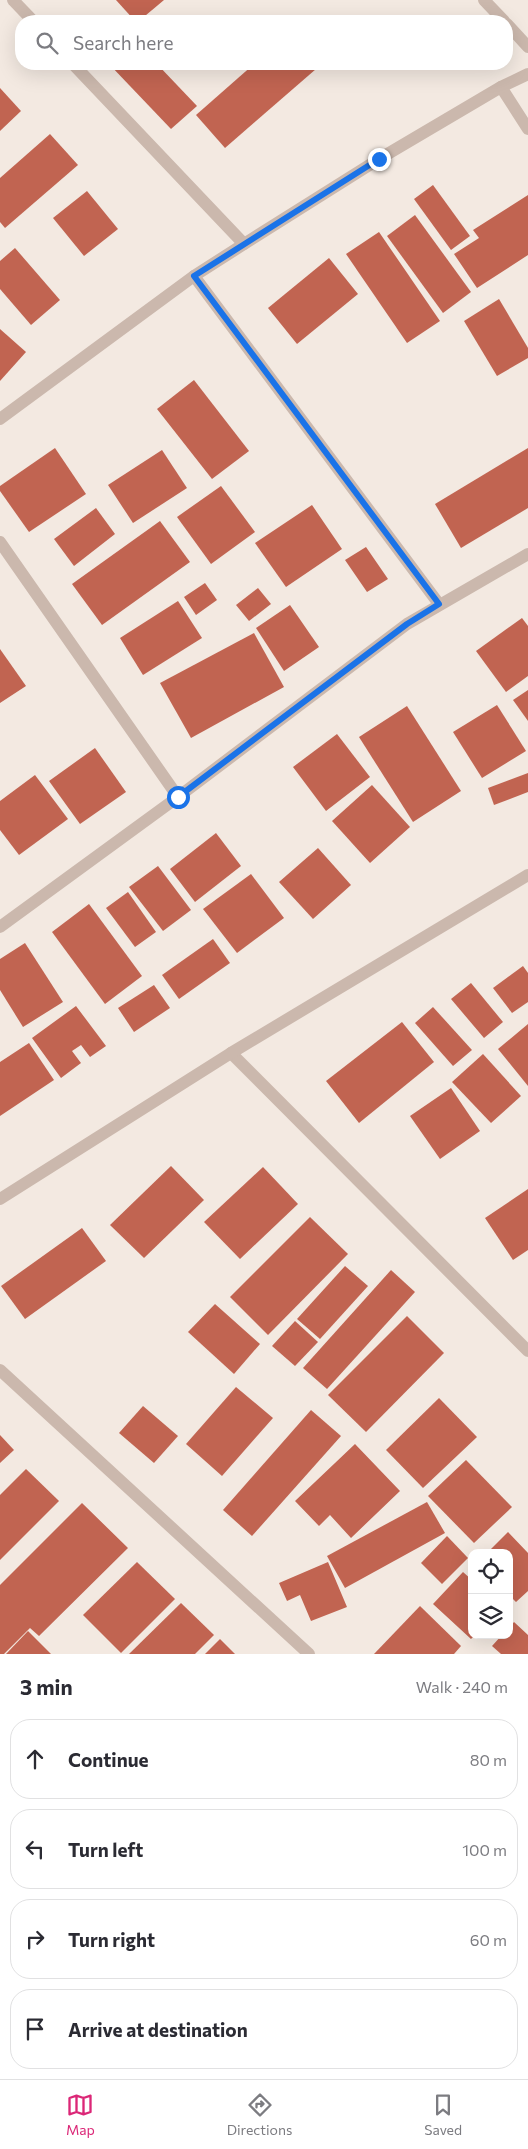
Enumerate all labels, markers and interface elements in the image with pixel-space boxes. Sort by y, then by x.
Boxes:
search box [15,15,513,70]
icon: search [33,29,61,57]
text: Search here [73,31,173,54]
route end [368,148,391,171]
route start [167,786,190,809]
map controls [468,1549,513,1639]
button: locate [468,1549,513,1594]
button: layers [468,1594,513,1639]
text: 3 min [20,1674,73,1699]
text: Walk · 240 m [416,1677,508,1696]
icon: ahead [21,1745,49,1773]
text: Continue [68,1748,148,1771]
text: 80 m [470,1750,507,1769]
icon: left [21,1835,49,1863]
text: Turn left [68,1838,143,1861]
text: 100 m [462,1840,507,1859]
icon: right [21,1925,49,1953]
text: Turn right [68,1928,155,1951]
text: 60 m [470,1930,507,1949]
icon: arrive [21,2015,49,2043]
text: Arrive at destination [68,2018,248,2041]
tab: Map [66,2091,95,2138]
tab: Directions [227,2091,292,2138]
tab: Saved [424,2091,462,2138]

